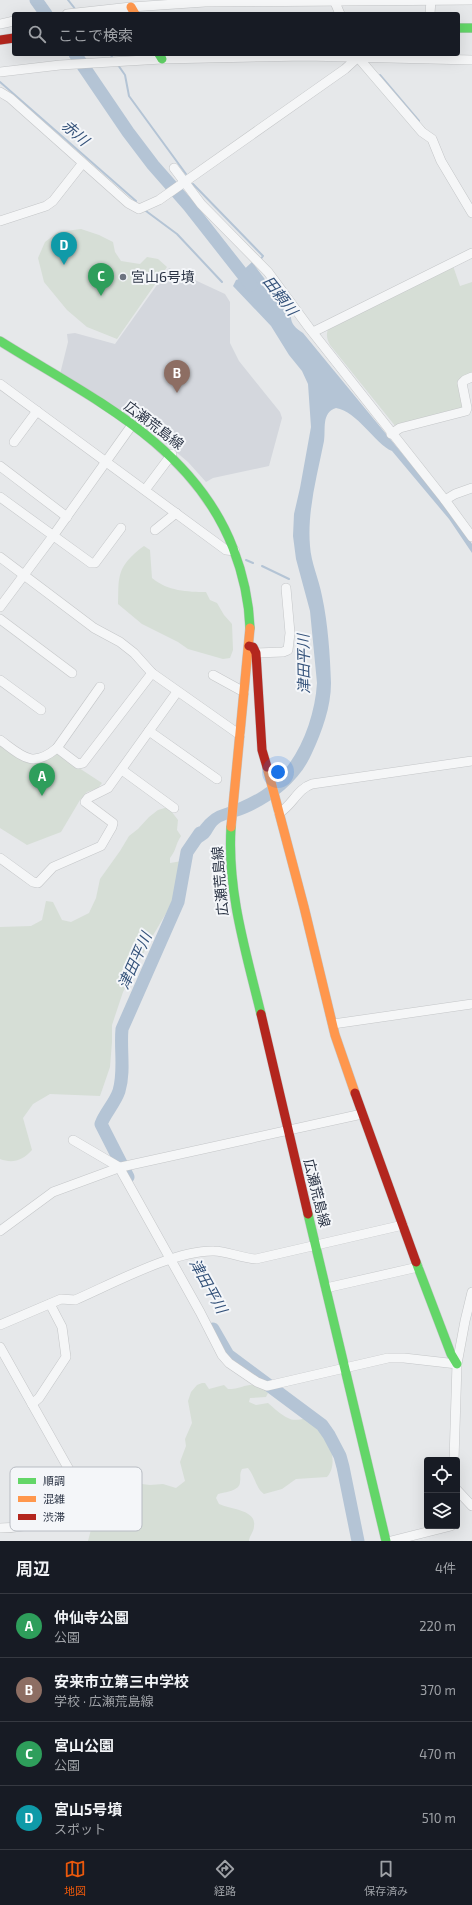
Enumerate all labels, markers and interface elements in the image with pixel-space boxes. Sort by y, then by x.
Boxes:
search box [12,12,460,56]
icon: search [26,23,48,45]
text: ここで検索 [58,26,133,44]
water label: 赤川 [58,116,94,150]
pin: D [51,232,77,265]
pin: C [88,263,114,296]
place label: 宮山6号墳 [131,268,195,285]
marker: 宮山6号墳 [118,272,128,282]
water label: 田頼川 [260,272,303,320]
pin: B [164,360,190,393]
street label: 広瀬荒島線 [121,397,187,452]
water label: 津田平川 [293,632,313,694]
your location [268,762,288,782]
pin: A [29,763,55,796]
street label: 広瀬荒島線 [208,845,231,917]
water label: 津田平川 [114,928,155,992]
street label: 広瀬荒島線 [301,1157,334,1229]
water label: 津田平川 [186,1255,232,1318]
map controls [424,1457,460,1529]
button: locate [424,1457,460,1493]
legend [10,1467,142,1531]
text: 順調 [43,1474,65,1487]
text: 混雑 [43,1492,65,1505]
button: layers [424,1493,460,1529]
text: 渋滞 [43,1510,65,1523]
text: 周辺 [16,1558,50,1578]
text: 4件 [435,1560,456,1576]
text: 仲仙寺公園 [54,1608,129,1626]
text: A [25,1618,33,1634]
text: 220 m [419,1618,456,1634]
text: 公園 [54,1629,80,1645]
text: 安来市立第三中学校 [54,1672,189,1690]
text: B [25,1682,33,1698]
text: 370 m [420,1682,456,1698]
text: 学校 · 広瀬荒島線 [54,1693,154,1709]
text: 宮山公園 [54,1736,114,1754]
text: C [25,1746,33,1762]
text: 470 m [419,1746,456,1762]
text: 公園 [54,1757,80,1773]
text: 宮山5号墳 [54,1800,122,1818]
text: D [25,1810,33,1826]
text: 510 m [422,1810,456,1826]
text: スポット [54,1821,106,1837]
tab: 地図 [64,1858,86,1898]
tab: 経路 [214,1858,236,1898]
tab: 保存済み [364,1858,408,1898]

